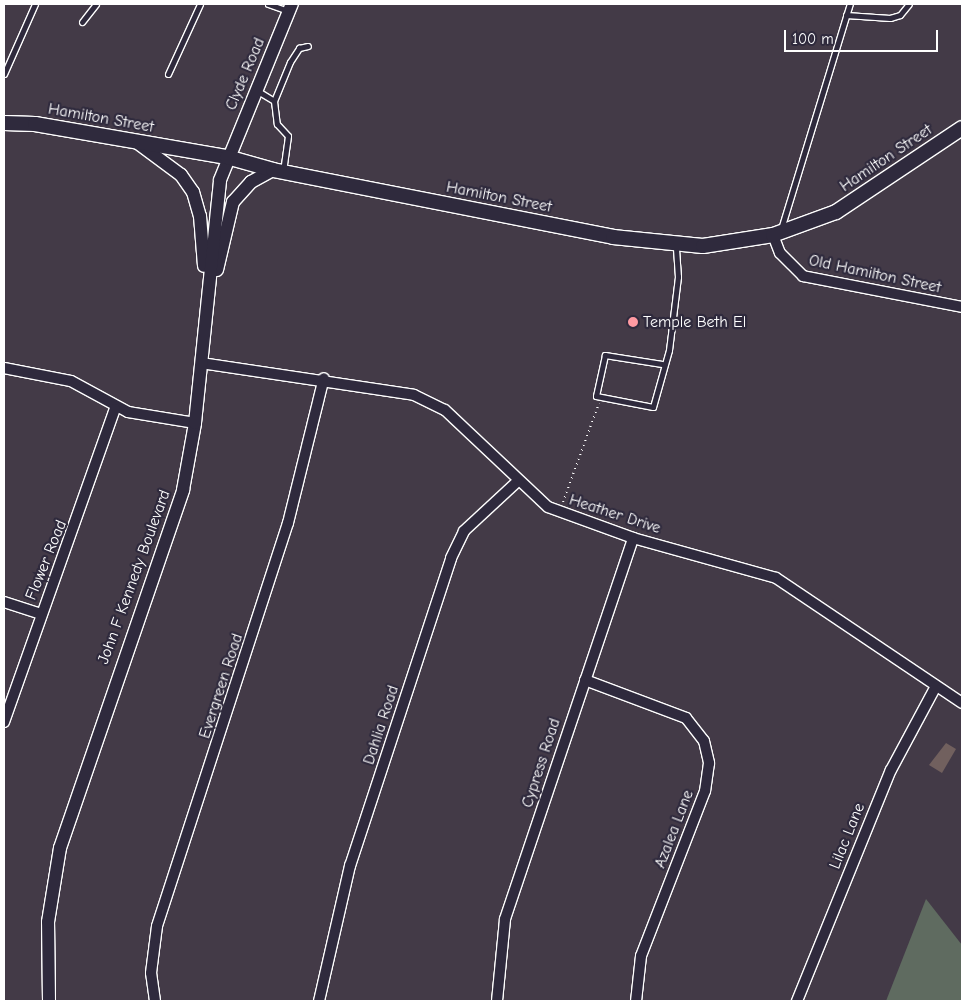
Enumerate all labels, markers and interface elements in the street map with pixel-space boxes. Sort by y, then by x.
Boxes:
scale bar [786,20,940,52]
text: 100 m [792,30,834,48]
street label: Clyde Road [221,35,269,113]
street label: Hamilton Street [47,99,155,137]
street label: Hamilton Street [836,120,936,196]
street label: Hamilton Street [445,177,553,217]
street label: Old Hamilton Street [807,251,943,297]
place label: Temple Beth El [643,312,746,332]
marker: Temple Beth El [627,316,639,328]
street label: John F Kennedy Boulevard [94,487,174,667]
street label: Heather Drive [567,490,663,538]
street label: Flower Road [21,517,71,603]
street label: Evergreen Road [195,631,247,741]
street label: Dahlia Road [359,683,403,767]
street label: Cypress Road [518,716,564,810]
street label: Azalea Lane [650,787,698,871]
street label: Lilac Lane [825,800,869,872]

